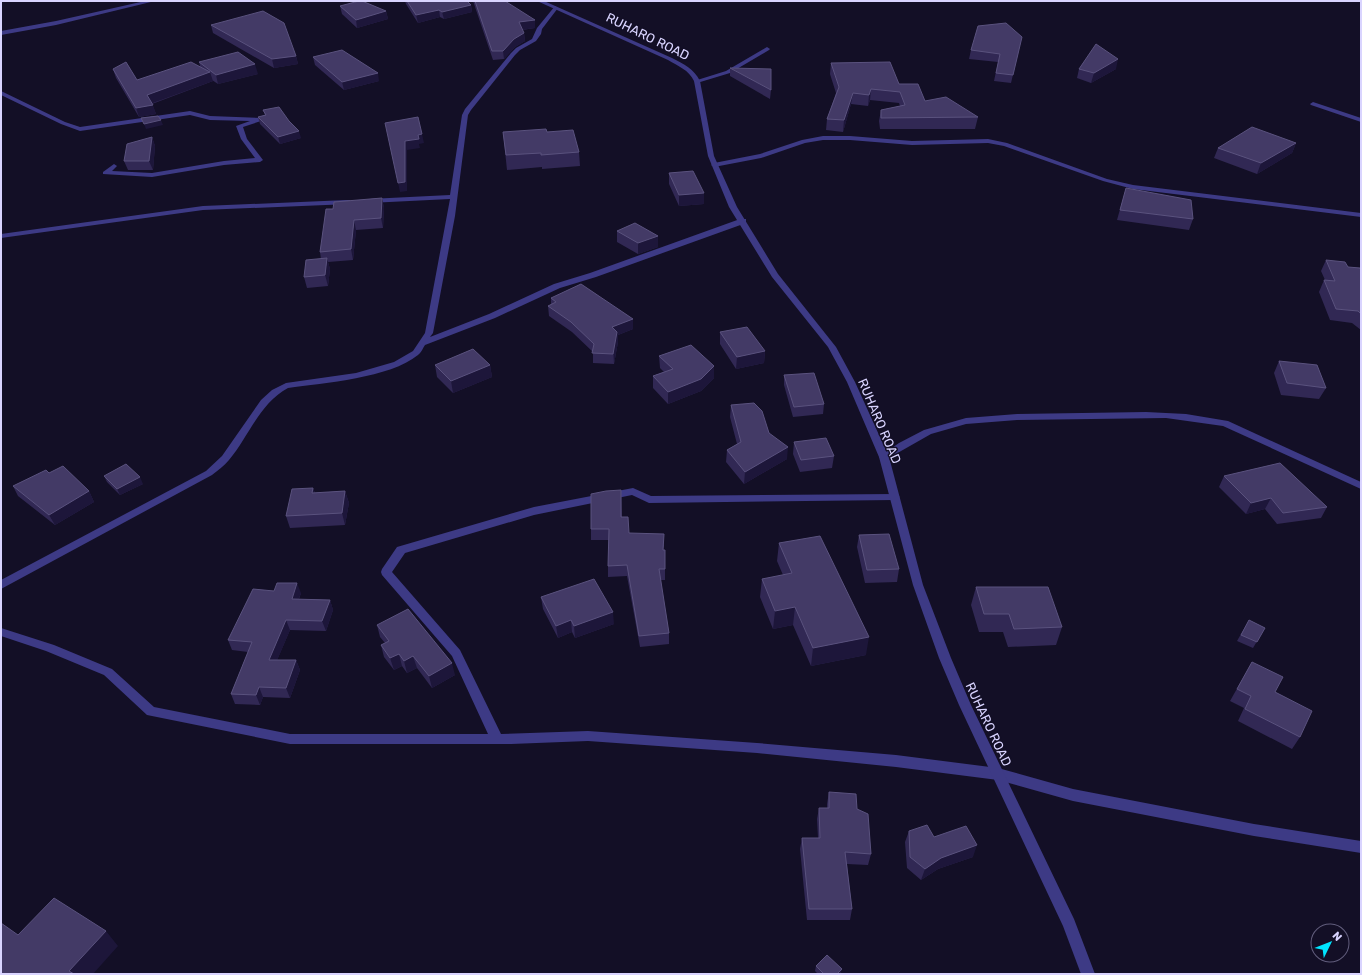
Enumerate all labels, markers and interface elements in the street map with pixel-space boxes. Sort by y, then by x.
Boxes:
street label: RUHARO ROAD [604,10,692,63]
street label: RUHARO ROAD [855,376,904,466]
street label: RUHARO ROAD [963,680,1015,769]
north arrow [1310,923,1350,963]
text: N [1329,929,1344,944]

